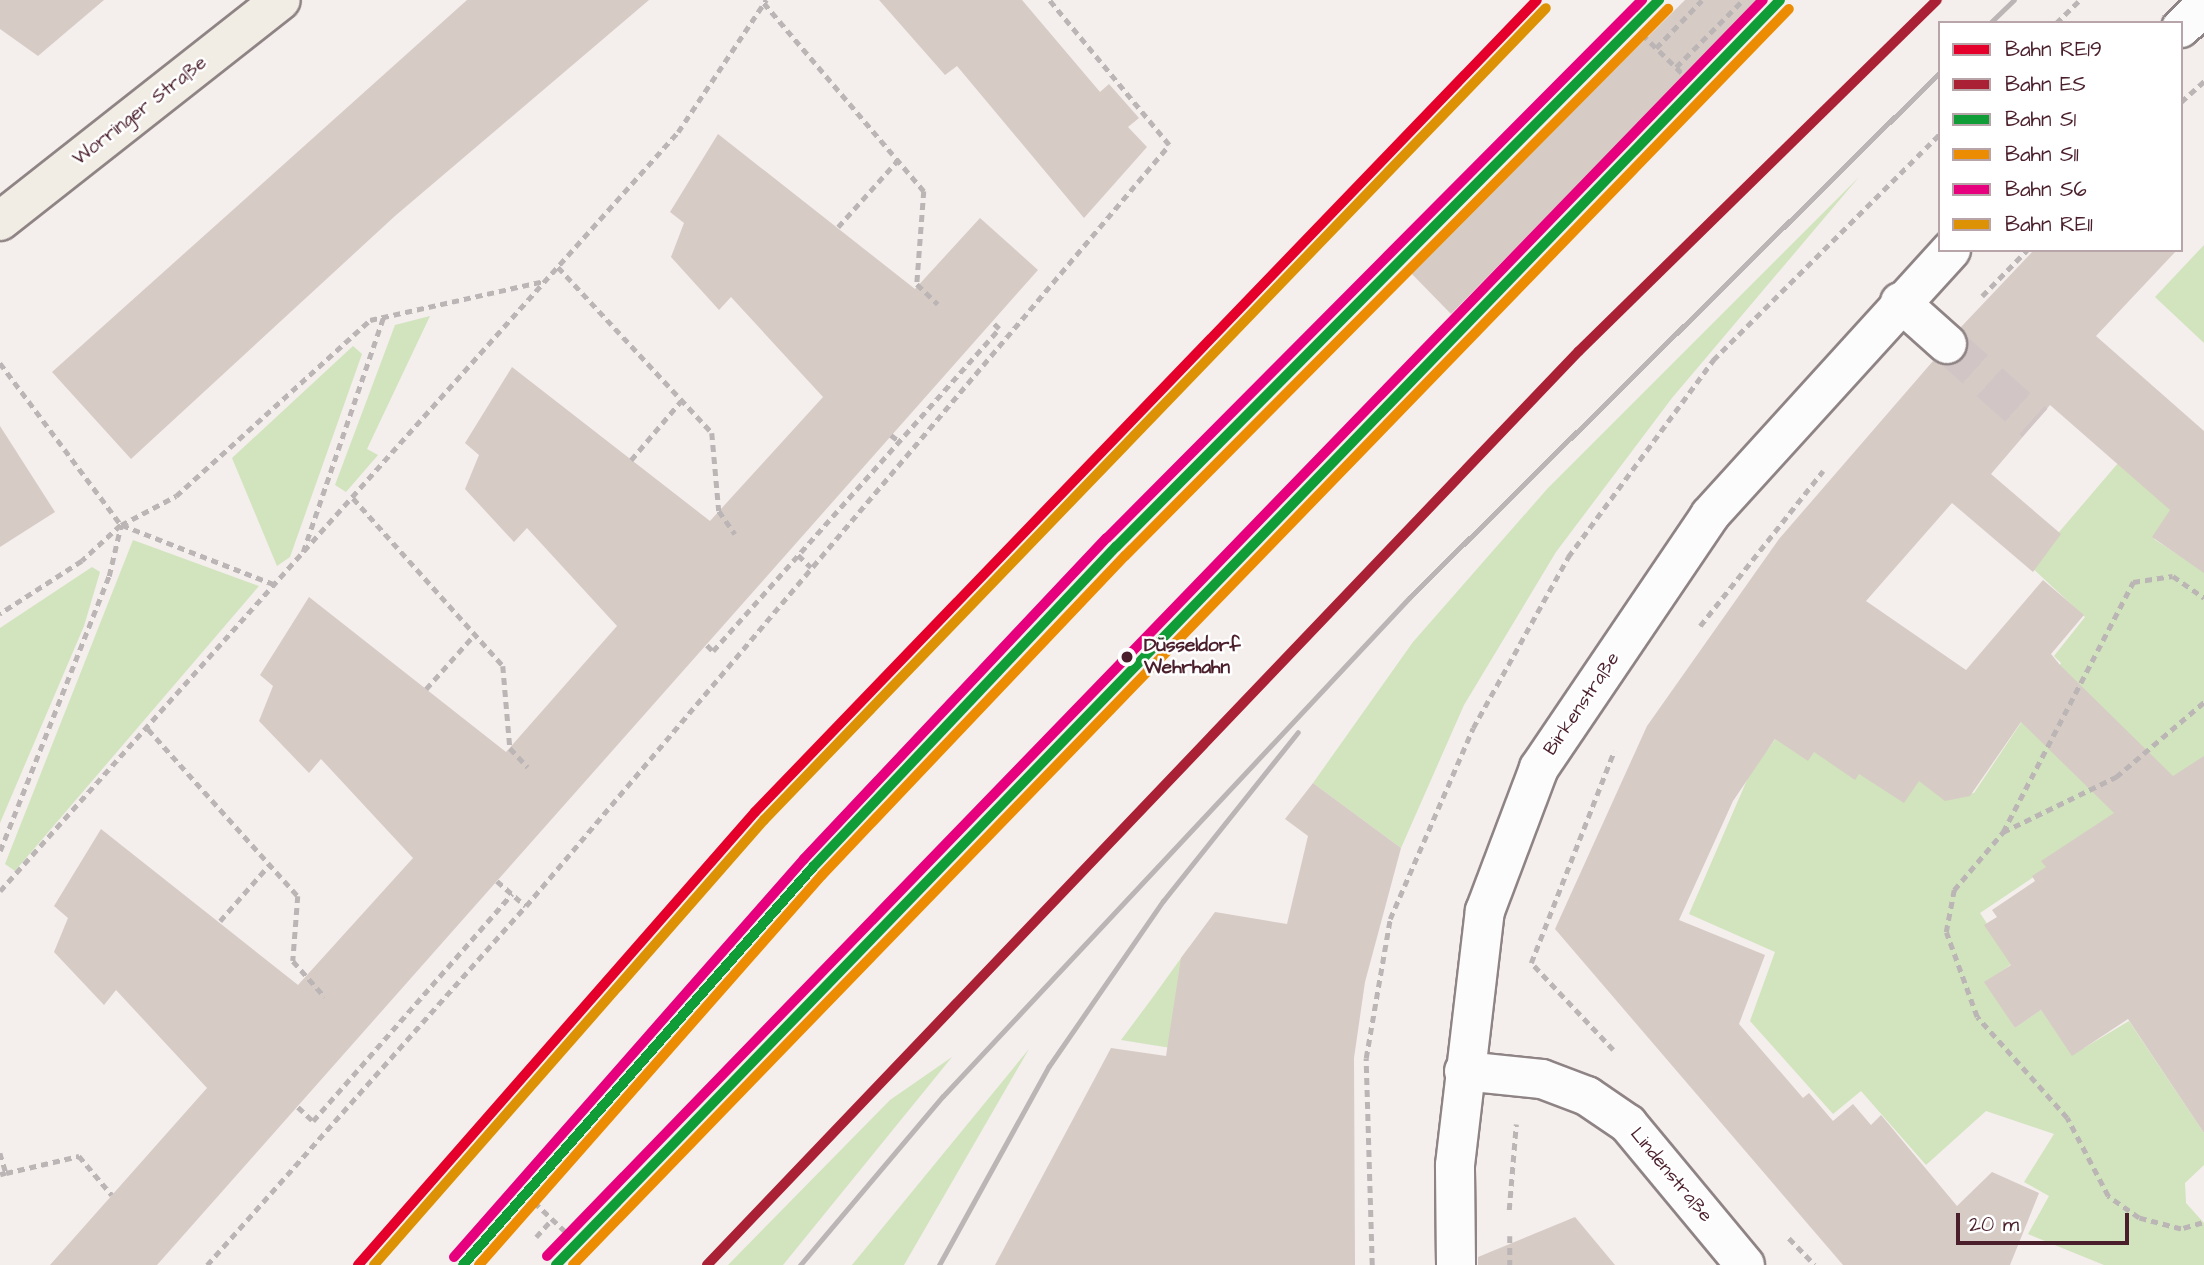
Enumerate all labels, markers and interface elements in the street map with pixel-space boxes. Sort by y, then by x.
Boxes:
legend [1938,21,2183,252]
text: Bahn RE19 [2005,35,2102,64]
street label: Worringer Straße [68,52,212,170]
text: Bahn ES [2005,70,2086,99]
text: Bahn S1 [2005,105,2076,134]
text: Bahn S11 [2005,140,2079,169]
text: Bahn S6 [2005,175,2087,204]
text: Bahn RE11 [2005,210,2093,239]
place label: Düsseldorf Wehrhahn [1144,635,1241,679]
marker: Düsseldorf Wehrhahn [1116,646,1138,668]
street label: Birkenstraße [1539,648,1625,760]
street label: Lindenstraße [1625,1123,1717,1227]
scale bar [1959,1198,2132,1242]
text: 20 m [1969,1210,2019,1239]

